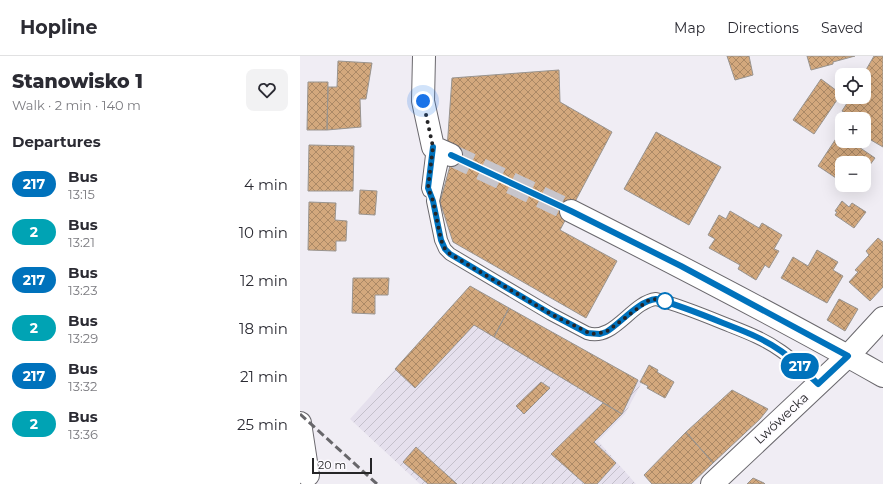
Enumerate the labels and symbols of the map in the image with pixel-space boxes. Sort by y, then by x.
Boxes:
your location [413,91,433,111]
unlabelled marker [656,292,674,310]
line badge: 217 [777,353,823,379]
street label: Lwówecka [751,389,811,447]
scale bar [312,456,372,475]

